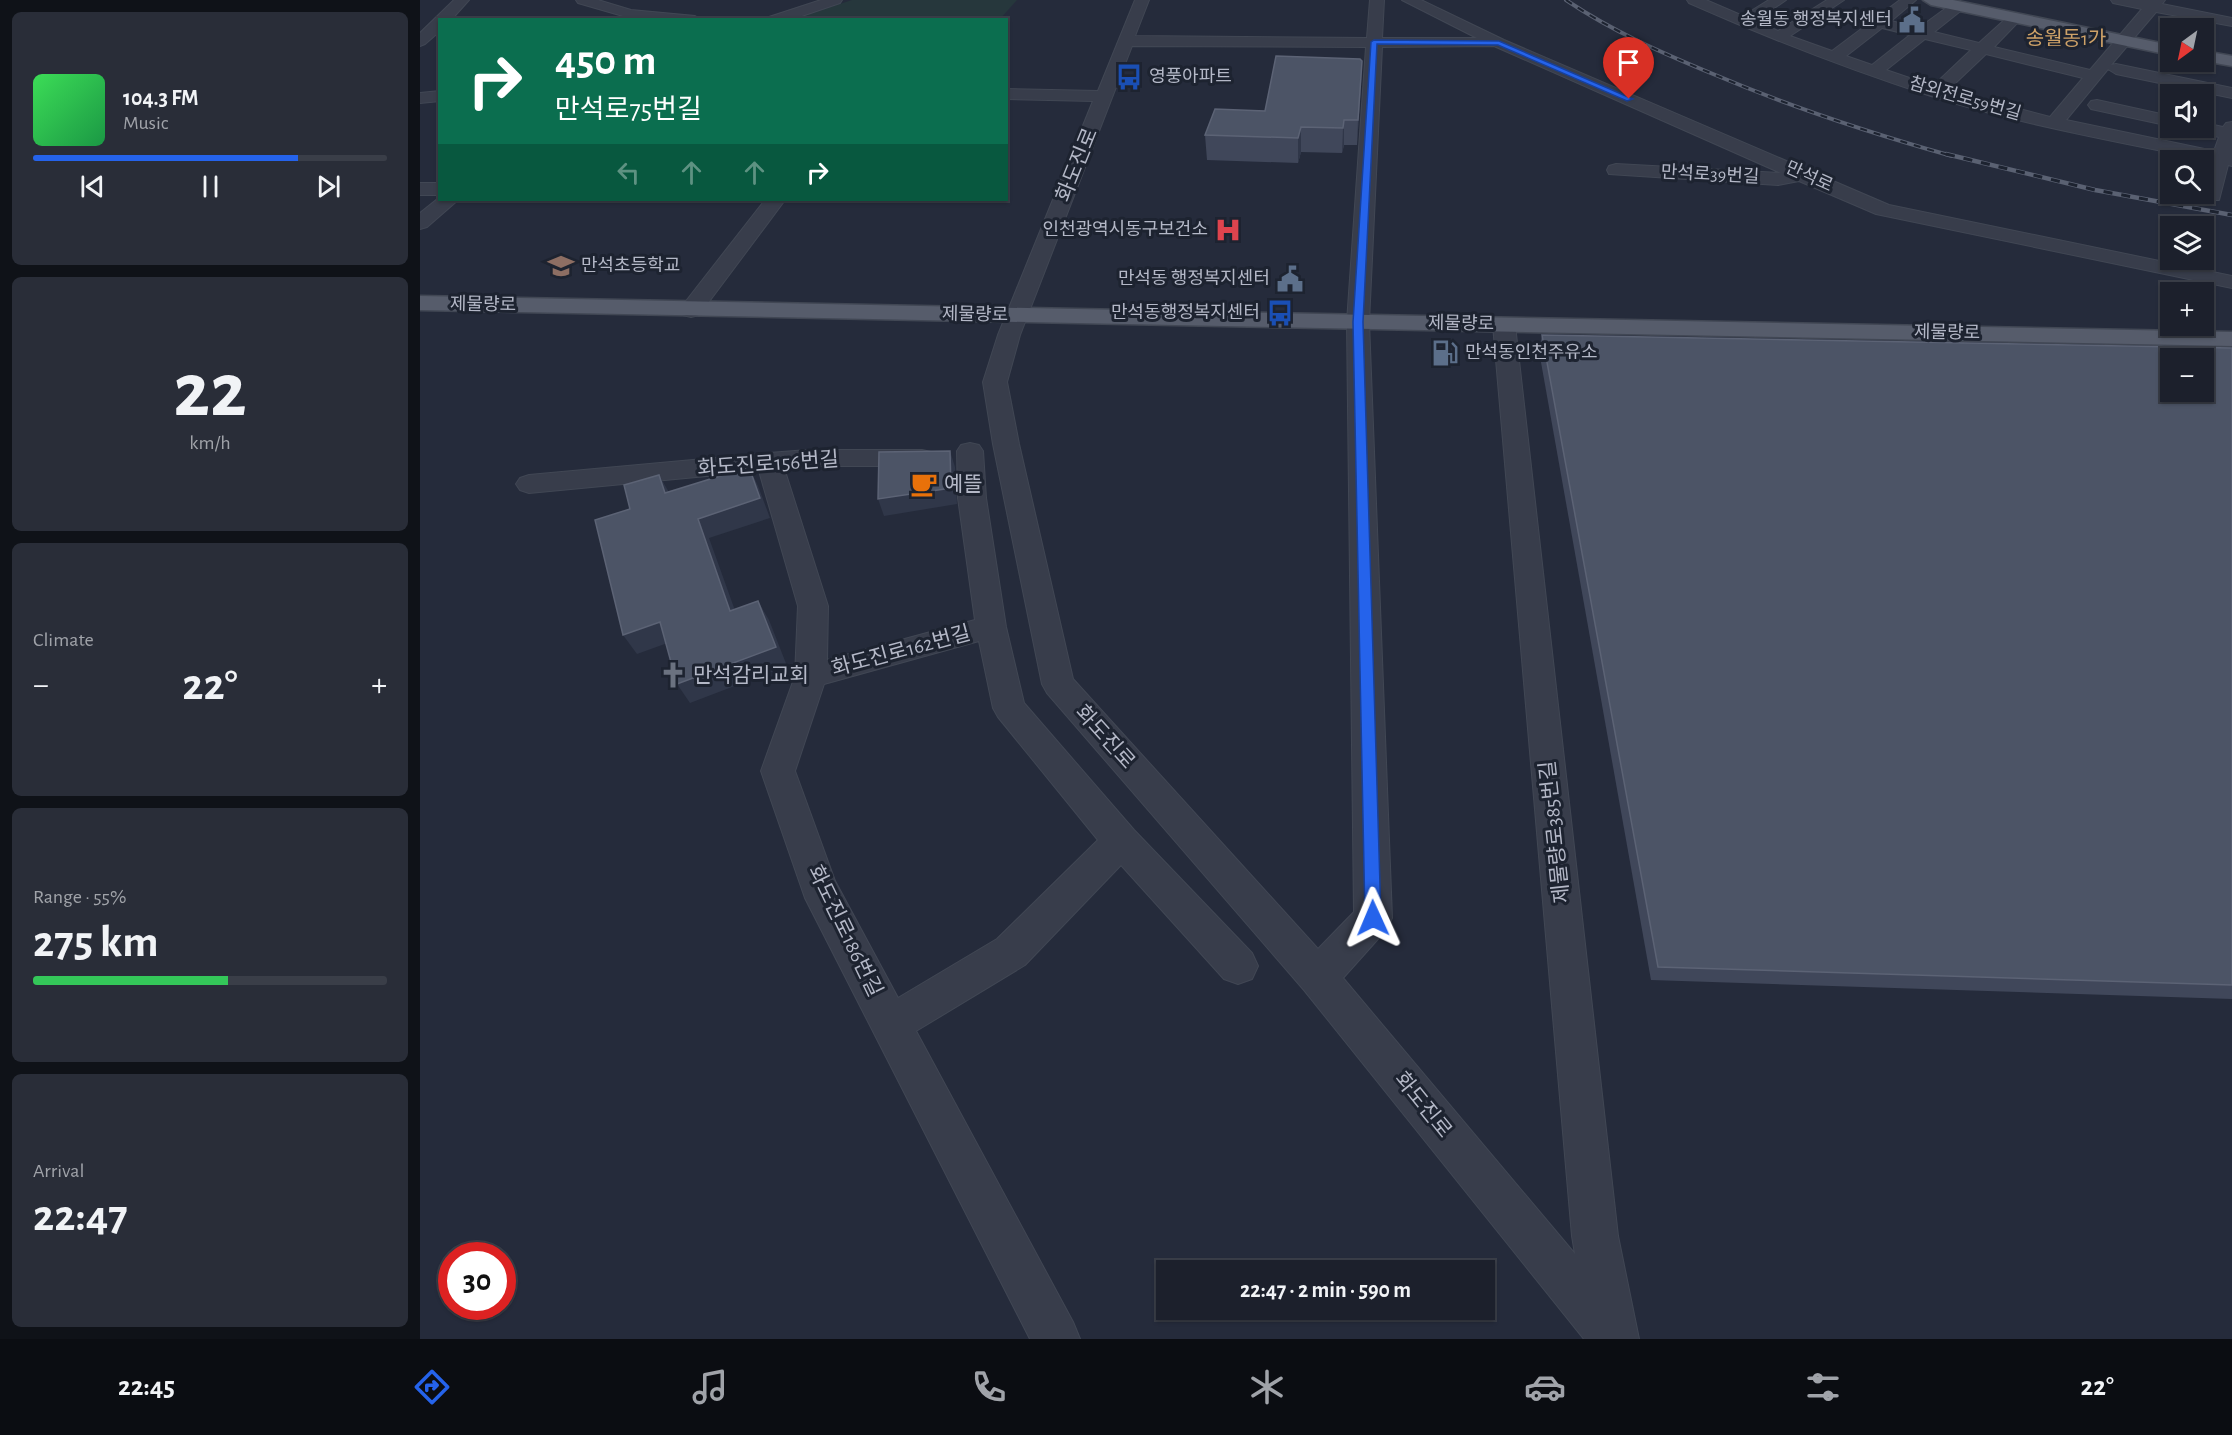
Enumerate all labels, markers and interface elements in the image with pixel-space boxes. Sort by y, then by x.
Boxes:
public building icon: 송월동 행정복지센터 [1897,5,1927,35]
place label: 송월동 행정복지센터 [1740,9,1892,29]
north arrow [2160,18,2214,72]
map controls [2160,18,2214,402]
district label: 송월동1가 [2026,28,2106,49]
pin [1603,37,1654,99]
text: 450 m [555,40,656,82]
icon: right [456,42,534,120]
icon: arrive [1612,46,1645,79]
bus stop icon: 영풍아파트 [1114,62,1144,92]
place label: 영풍아파트 [1149,67,1232,86]
street label: 참외전로59번길 [1907,73,2023,124]
button: sound [2160,84,2214,138]
text: 104.3 FM [123,87,199,109]
text: 만석로75번길 [555,96,702,123]
text: Music [123,113,169,133]
street label: 화도진로 [1052,125,1101,205]
button: search [2160,150,2214,204]
icon: left [612,156,645,189]
icon: ahead [675,156,708,189]
icon: ahead [738,156,771,189]
icon: right [801,156,834,189]
street label: 만석로 [1783,158,1836,195]
street label: 만석로39번길 [1660,162,1760,187]
icon: previous [76,170,109,203]
icon: pause [194,170,227,203]
icon: next [312,170,345,203]
hospital icon: 인천광역시동구보건소 [1213,215,1243,245]
button: layers [2160,216,2214,270]
place label: 인천광역시동구보건소 [1042,219,1208,239]
school or university icon: 만석초등학교 [546,251,576,281]
place label: 만석초등학교 [581,256,680,275]
public building icon: 만석동 행정복지센터 [1275,264,1305,294]
place label: 만석동 행정복지센터 [1118,268,1270,288]
button: + [2160,282,2214,336]
street label: 제물량로 [450,293,516,315]
bus stop icon: 만석동행정복지센터 [1265,298,1295,328]
place label: 만석동행정복지센터 [1111,302,1260,322]
street label: 제물량로 [942,303,1008,325]
street label: 제물량로 [1428,312,1494,334]
street label: 제물량로 [1914,321,1980,343]
fuel station icon: 만석동인천주유소 [1430,338,1460,368]
place label: 만석동인천주유소 [1465,343,1597,362]
button: − [2160,348,2214,402]
text: 22 [173,353,247,431]
text: km/h [189,433,231,453]
street label: 화도진로156번길 [696,448,839,479]
cafe icon: 예뜰 [909,469,939,499]
place label: 예뜰 [944,473,983,495]
street label: 화도진로162번길 [829,621,973,680]
text: Climate [33,630,94,650]
church icon: 만석감리교회 [658,660,688,690]
text: 22° [182,663,238,708]
place label: 만석감리교회 [693,664,809,686]
text: − [33,669,49,702]
text: + [371,669,387,702]
street label: 화도진로 [1071,701,1139,773]
street label: 제물량로385번길 [1536,760,1573,904]
street label: 화도진로186번길 [804,862,887,1000]
position arrow [1341,886,1405,950]
text: Range · 55% [33,887,126,907]
text: 275 km [33,920,158,965]
street label: 화도진로 [1391,1068,1456,1142]
text: Arrival [33,1161,84,1181]
text: 22:47 [33,1194,128,1239]
speed limit sign: 30 [438,1242,516,1320]
text: 22:47 · 2 min · 590 m [1240,1279,1411,1301]
icon: directions [411,1366,453,1408]
icon: music [689,1366,731,1408]
icon: phone [968,1366,1010,1408]
icon: climate [1246,1366,1288,1408]
icon: car [1524,1366,1566,1408]
icon: filters [1802,1366,1844,1408]
text: 22:45 [118,1373,175,1400]
text: 22° [2081,1373,2114,1400]

